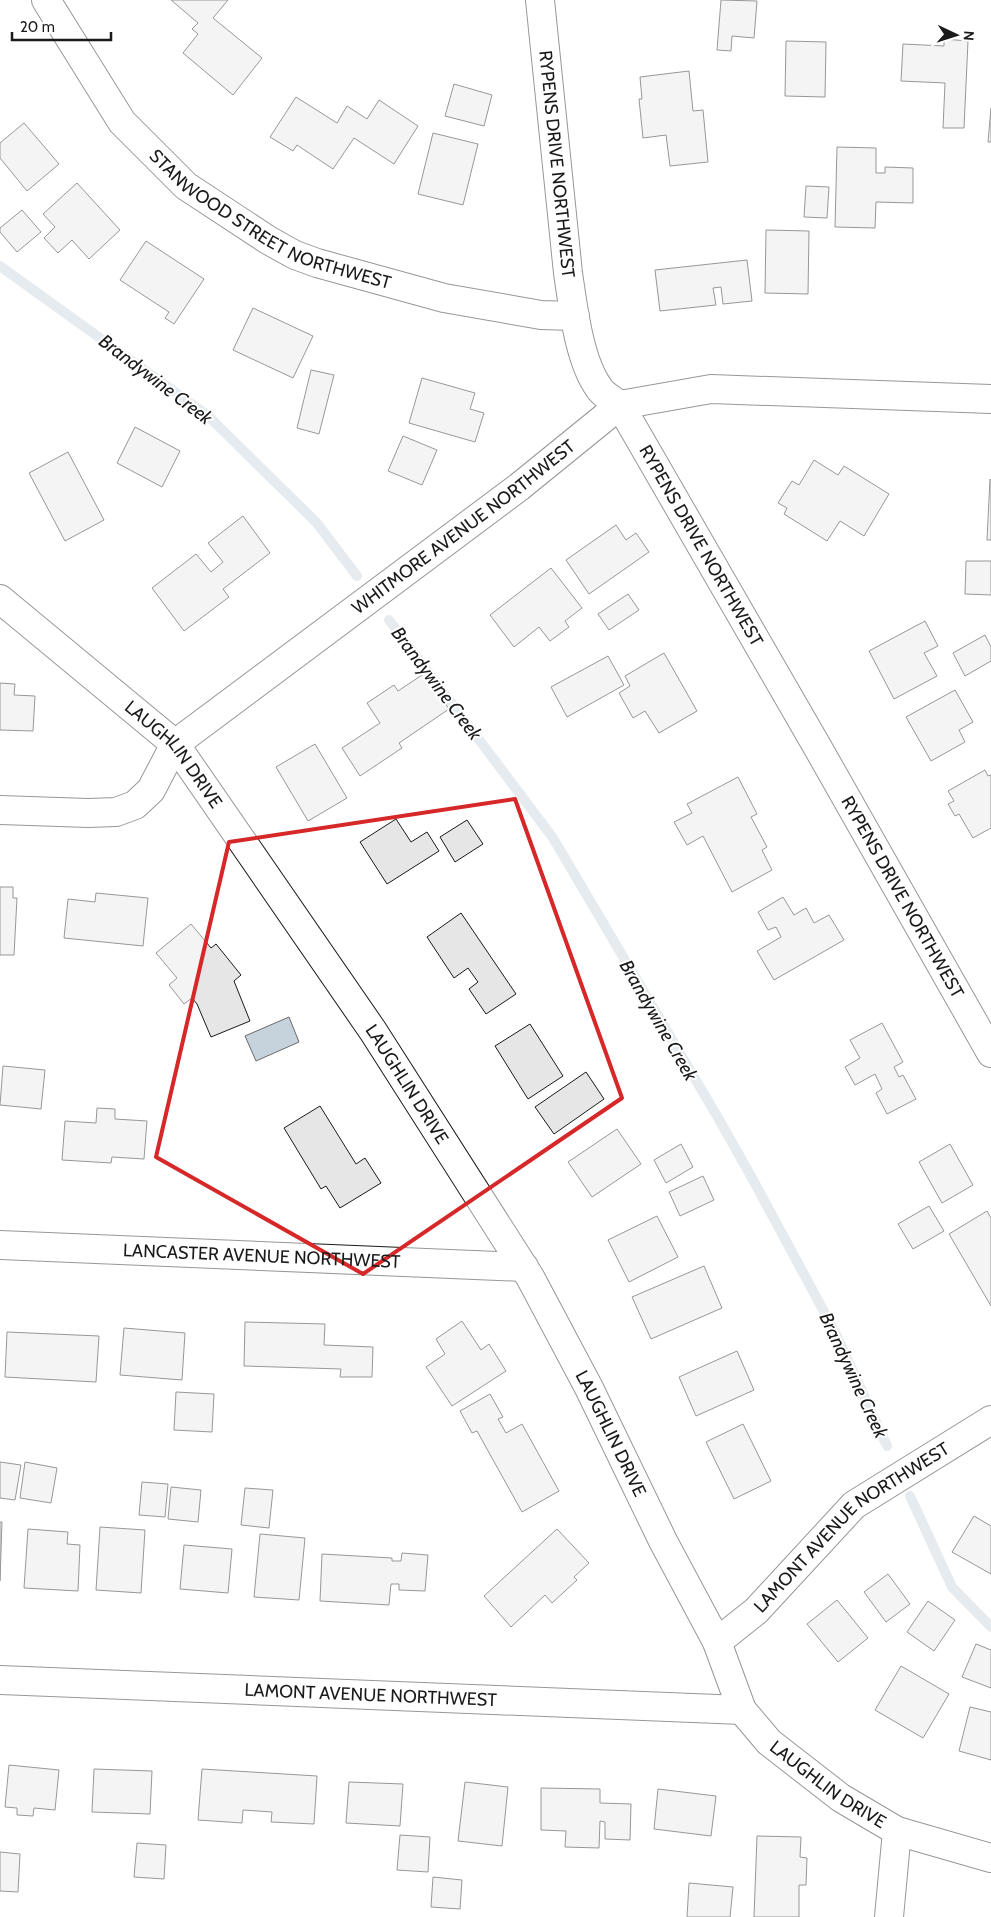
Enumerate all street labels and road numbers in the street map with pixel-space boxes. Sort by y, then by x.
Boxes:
street label: RYPENS DRIVE NORTHWEST [534,49,580,280]
street label: STANWOOD STREET NORTHWEST [145,145,394,294]
street label: WHITMORE AVENUE NORTHWEST [348,435,580,619]
street label: RYPENS DRIVE NORTHWEST [634,441,768,650]
street label: LAUGHLIN DRIVE [120,696,227,812]
street label: RYPENS DRIVE NORTHWEST [836,792,969,1002]
street label: LAUGHLIN DRIVE [361,1020,453,1148]
street label: LANCASTER AVENUE NORTHWEST [123,1239,401,1273]
street label: LAUGHLIN DRIVE [571,1367,651,1500]
street label: LAMONT AVENUE NORTHWEST [749,1437,954,1617]
street label: LAMONT AVENUE NORTHWEST [244,1679,498,1711]
street label: LAUGHLIN DRIVE [765,1736,890,1833]

